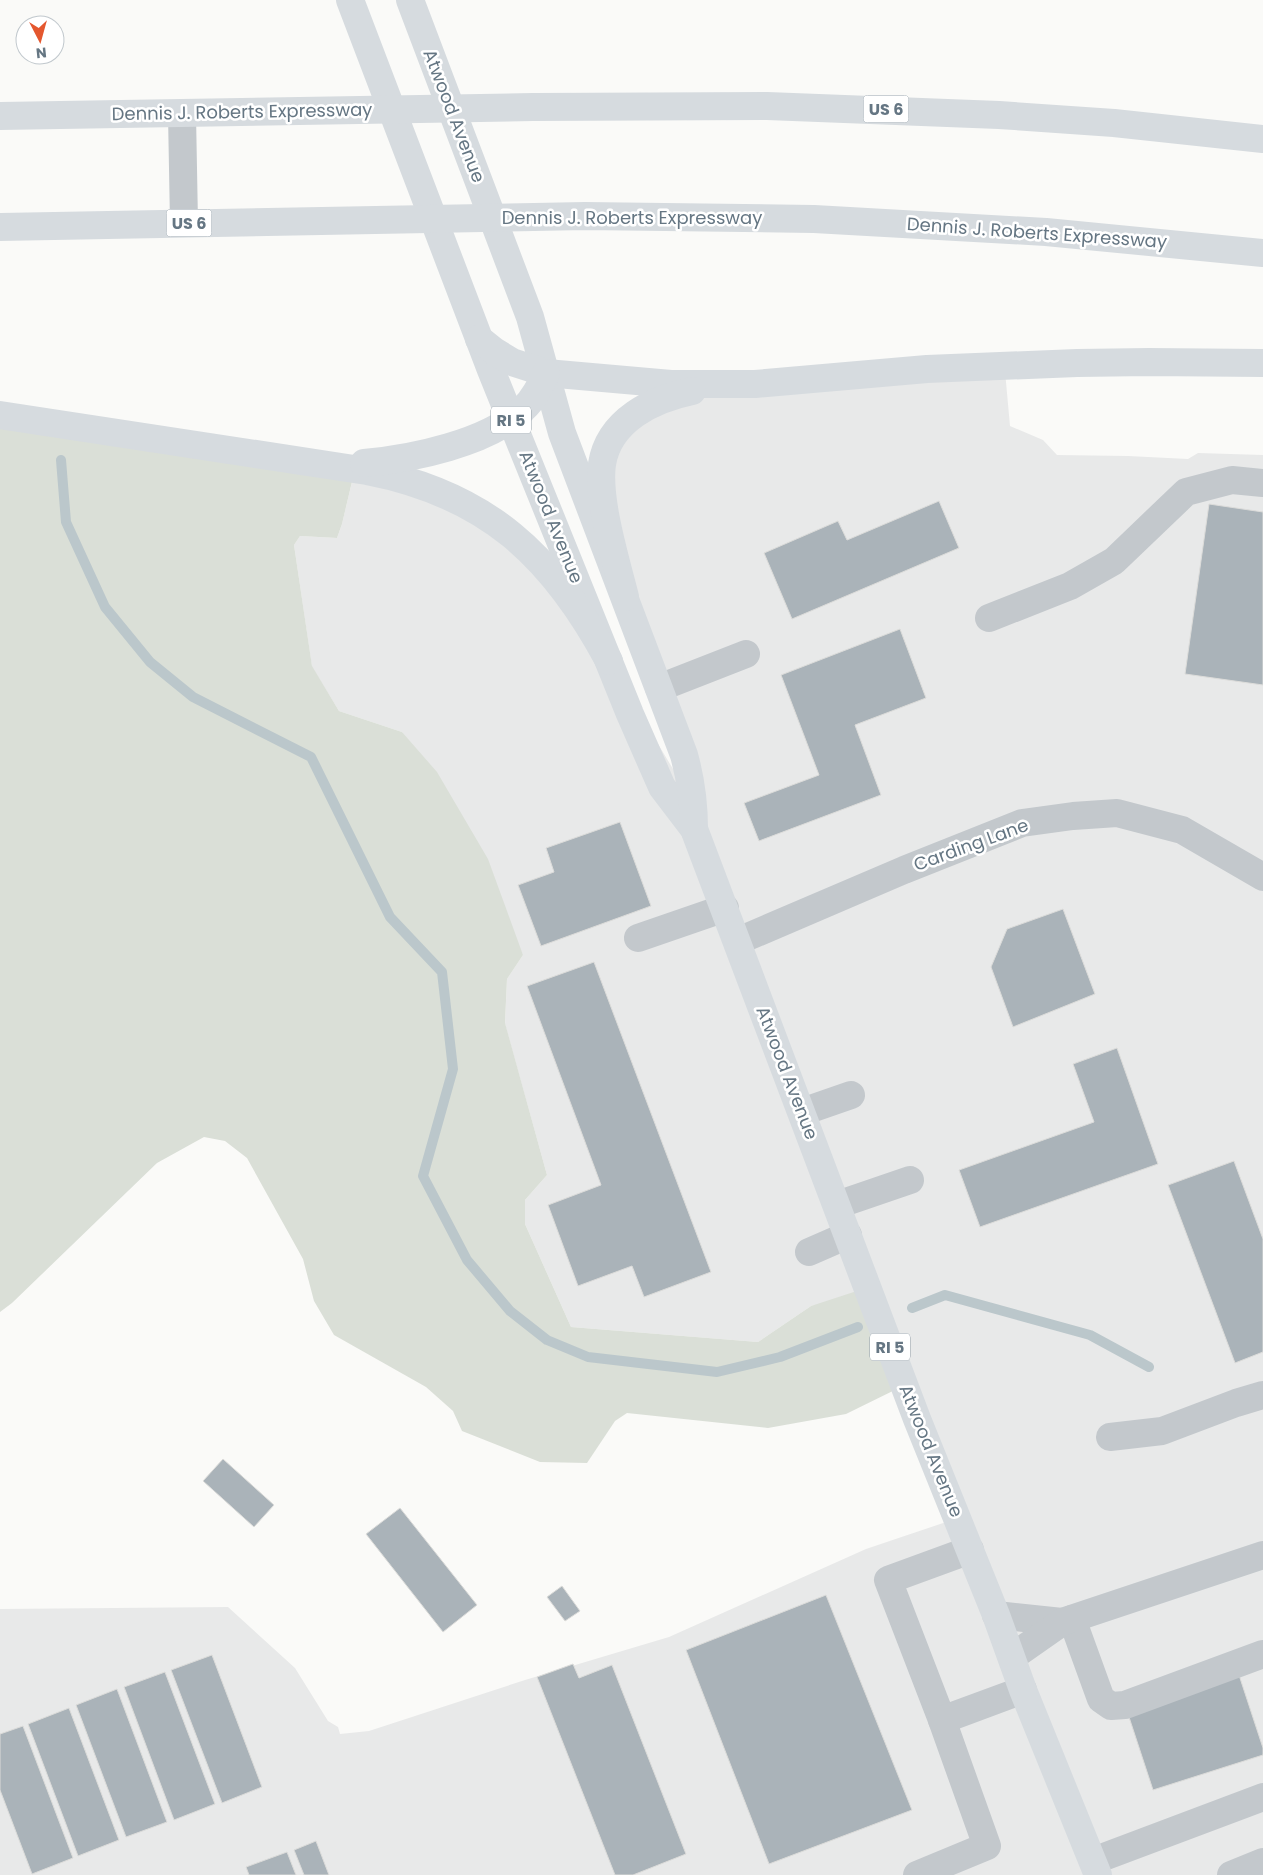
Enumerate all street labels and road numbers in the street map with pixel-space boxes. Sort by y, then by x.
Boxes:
street label: Atwood Avenue [418,45,491,186]
road number: US 6 [864,96,908,122]
street label: Dennis J. Roberts Expressway [111,97,373,126]
street label: Dennis J. Roberts Expressway [502,205,762,230]
road number: US 6 [166,210,212,237]
street label: Dennis J. Roberts Expressway [906,211,1168,254]
road number: RI 5 [491,406,531,434]
street label: Atwood Avenue [513,447,589,587]
street label: Carding Lane [910,812,1032,877]
street label: Atwood Avenue [751,1002,824,1143]
road number: RI 5 [870,1334,910,1360]
street label: Atwood Avenue [893,1381,969,1521]

